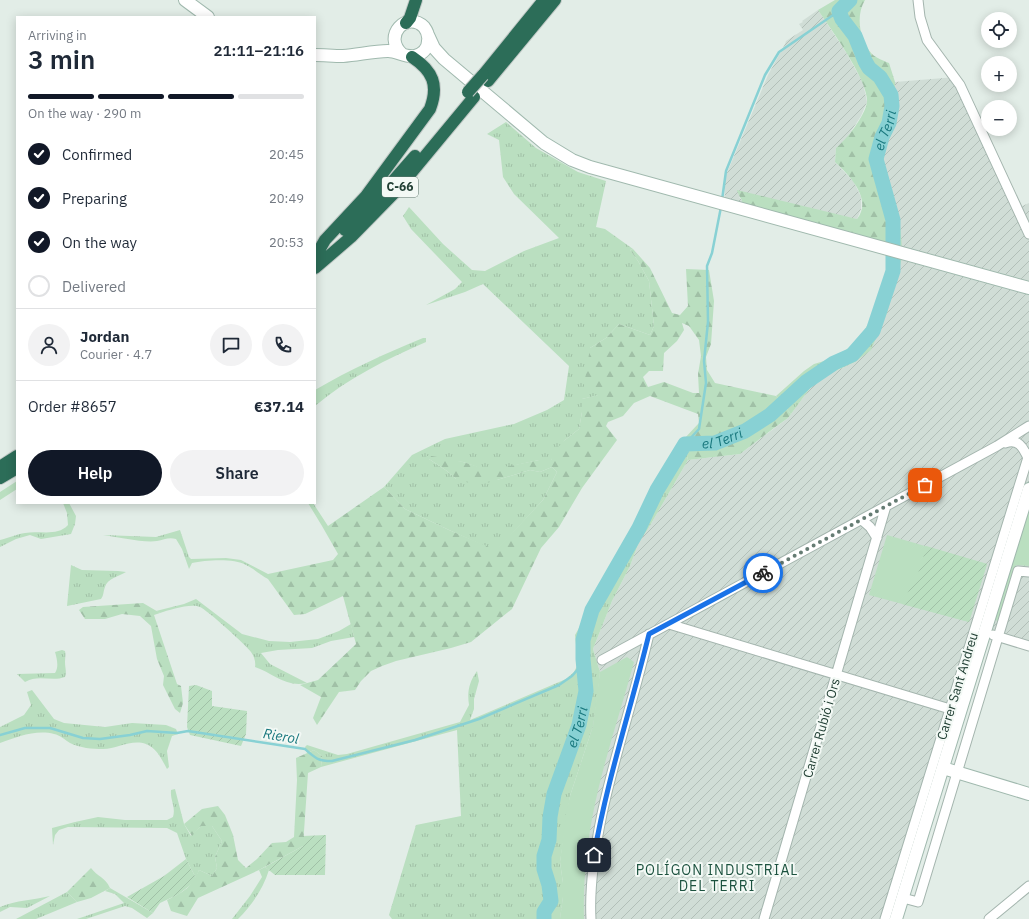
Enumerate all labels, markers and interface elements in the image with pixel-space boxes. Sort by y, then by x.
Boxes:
map controls [981,12,1017,136]
button: locate [981,12,1017,48]
text: Arriving in [28,27,87,44]
text: 21:11–21:16 [214,41,304,60]
text: 3 min [28,42,95,76]
button: + [981,56,1017,92]
button: − [981,100,1017,136]
text: On the way · 290 m [28,105,141,122]
water label: el Terri [870,109,900,153]
icon: check [28,143,50,165]
text: Confirmed [62,145,132,164]
text: 20:45 [269,146,304,163]
road number: C-66 [382,177,418,197]
icon: check [28,187,50,209]
text: Preparing [62,189,127,208]
text: 20:49 [269,190,304,207]
icon: check [28,231,50,253]
text: On the way [62,233,137,252]
text: 20:53 [269,234,304,251]
text: Delivered [62,277,126,296]
button: person [28,324,70,366]
button: chat [210,324,252,366]
button: phone [262,324,304,366]
text: Jordan [80,327,129,346]
text: Courier · 4.7 [80,346,152,363]
text: Order #8657 [28,397,117,416]
text: €37.14 [254,397,304,416]
water label: el Terri [702,424,746,452]
button: Help [28,450,162,496]
button: Share [170,450,304,496]
pin [908,468,942,502]
icon: bag [914,474,936,496]
courier [743,553,783,593]
icon: bike [752,562,774,584]
street label: Carrer Sant Andreu [933,630,982,742]
street label: Carrer Rubió i Ors [799,676,844,780]
water label: el Terri [563,705,592,750]
water label: Rierol [262,724,300,748]
pin [577,838,611,872]
icon: home [583,844,605,866]
district label: POLÍGON INDUSTRIAL DEL TERRI [636,860,798,895]

